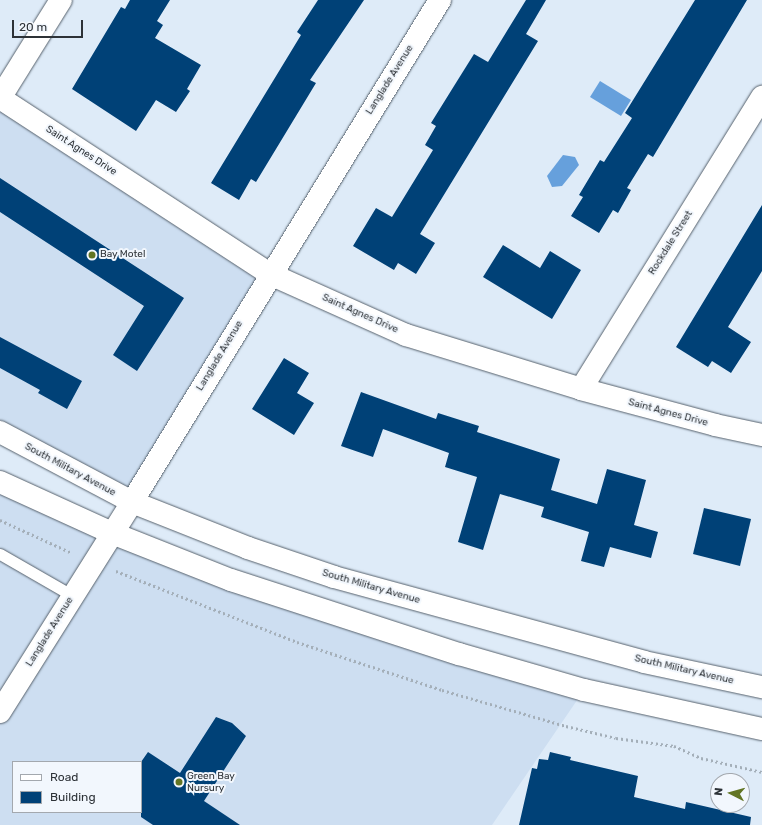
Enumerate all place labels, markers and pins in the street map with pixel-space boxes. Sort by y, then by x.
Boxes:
place label: Bay Motel [100,249,146,261]
marker: Bay Motel [87,250,97,260]
place label: Green Bay Nursury [187,770,235,794]
marker: Green Bay Nursury [174,777,184,787]

